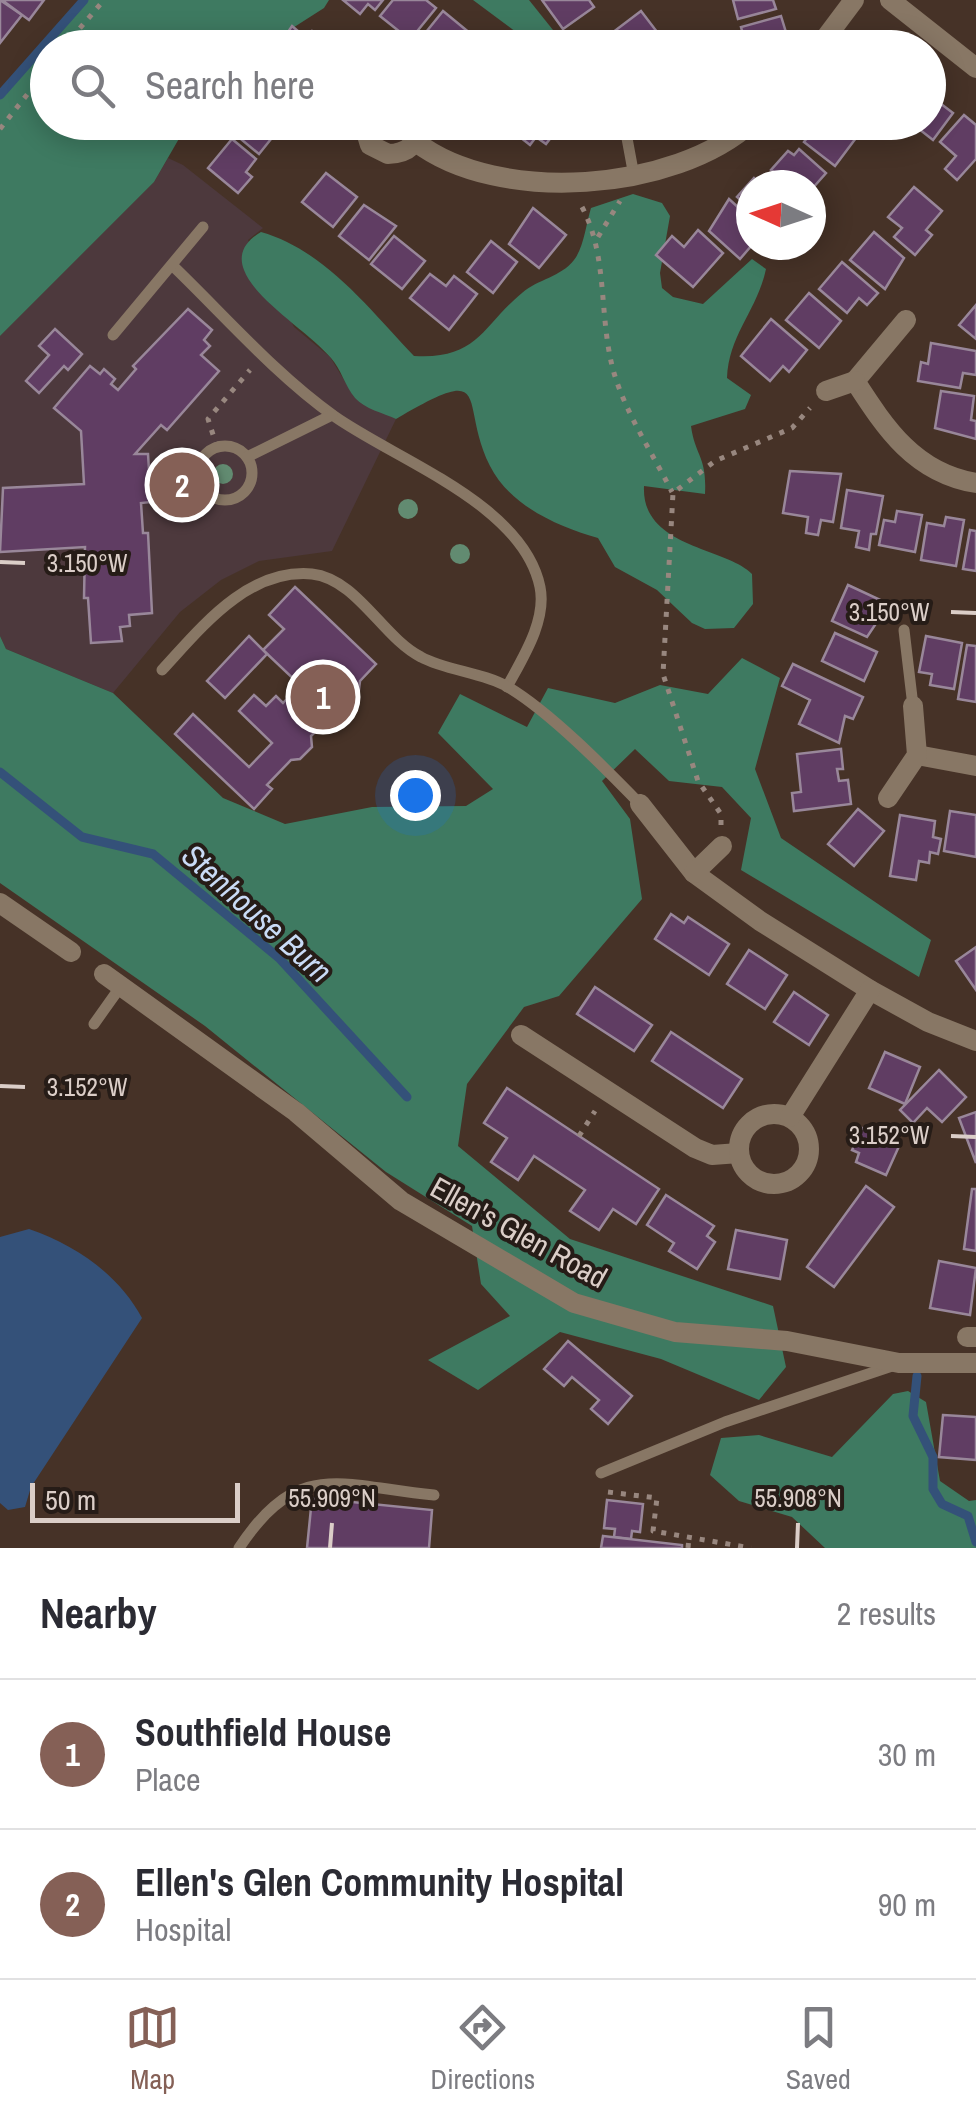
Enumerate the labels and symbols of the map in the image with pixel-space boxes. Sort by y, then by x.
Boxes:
north arrow [736,170,826,260]
pin: 2 [150,448,214,522]
text: 3.150°W [47,546,128,580]
text: 3.150°W [849,595,930,629]
pin: 1 [290,660,356,734]
your location [390,770,441,821]
water label: Stenhouse Burn [173,834,341,992]
text: 3.152°W [47,1070,128,1104]
text: 3.152°W [849,1118,930,1152]
street label: Ellen's Glen Road [424,1167,614,1297]
scale bar [30,1478,240,1522]
text: 55.909°N [288,1481,376,1515]
text: 55.908°N [754,1481,842,1515]

